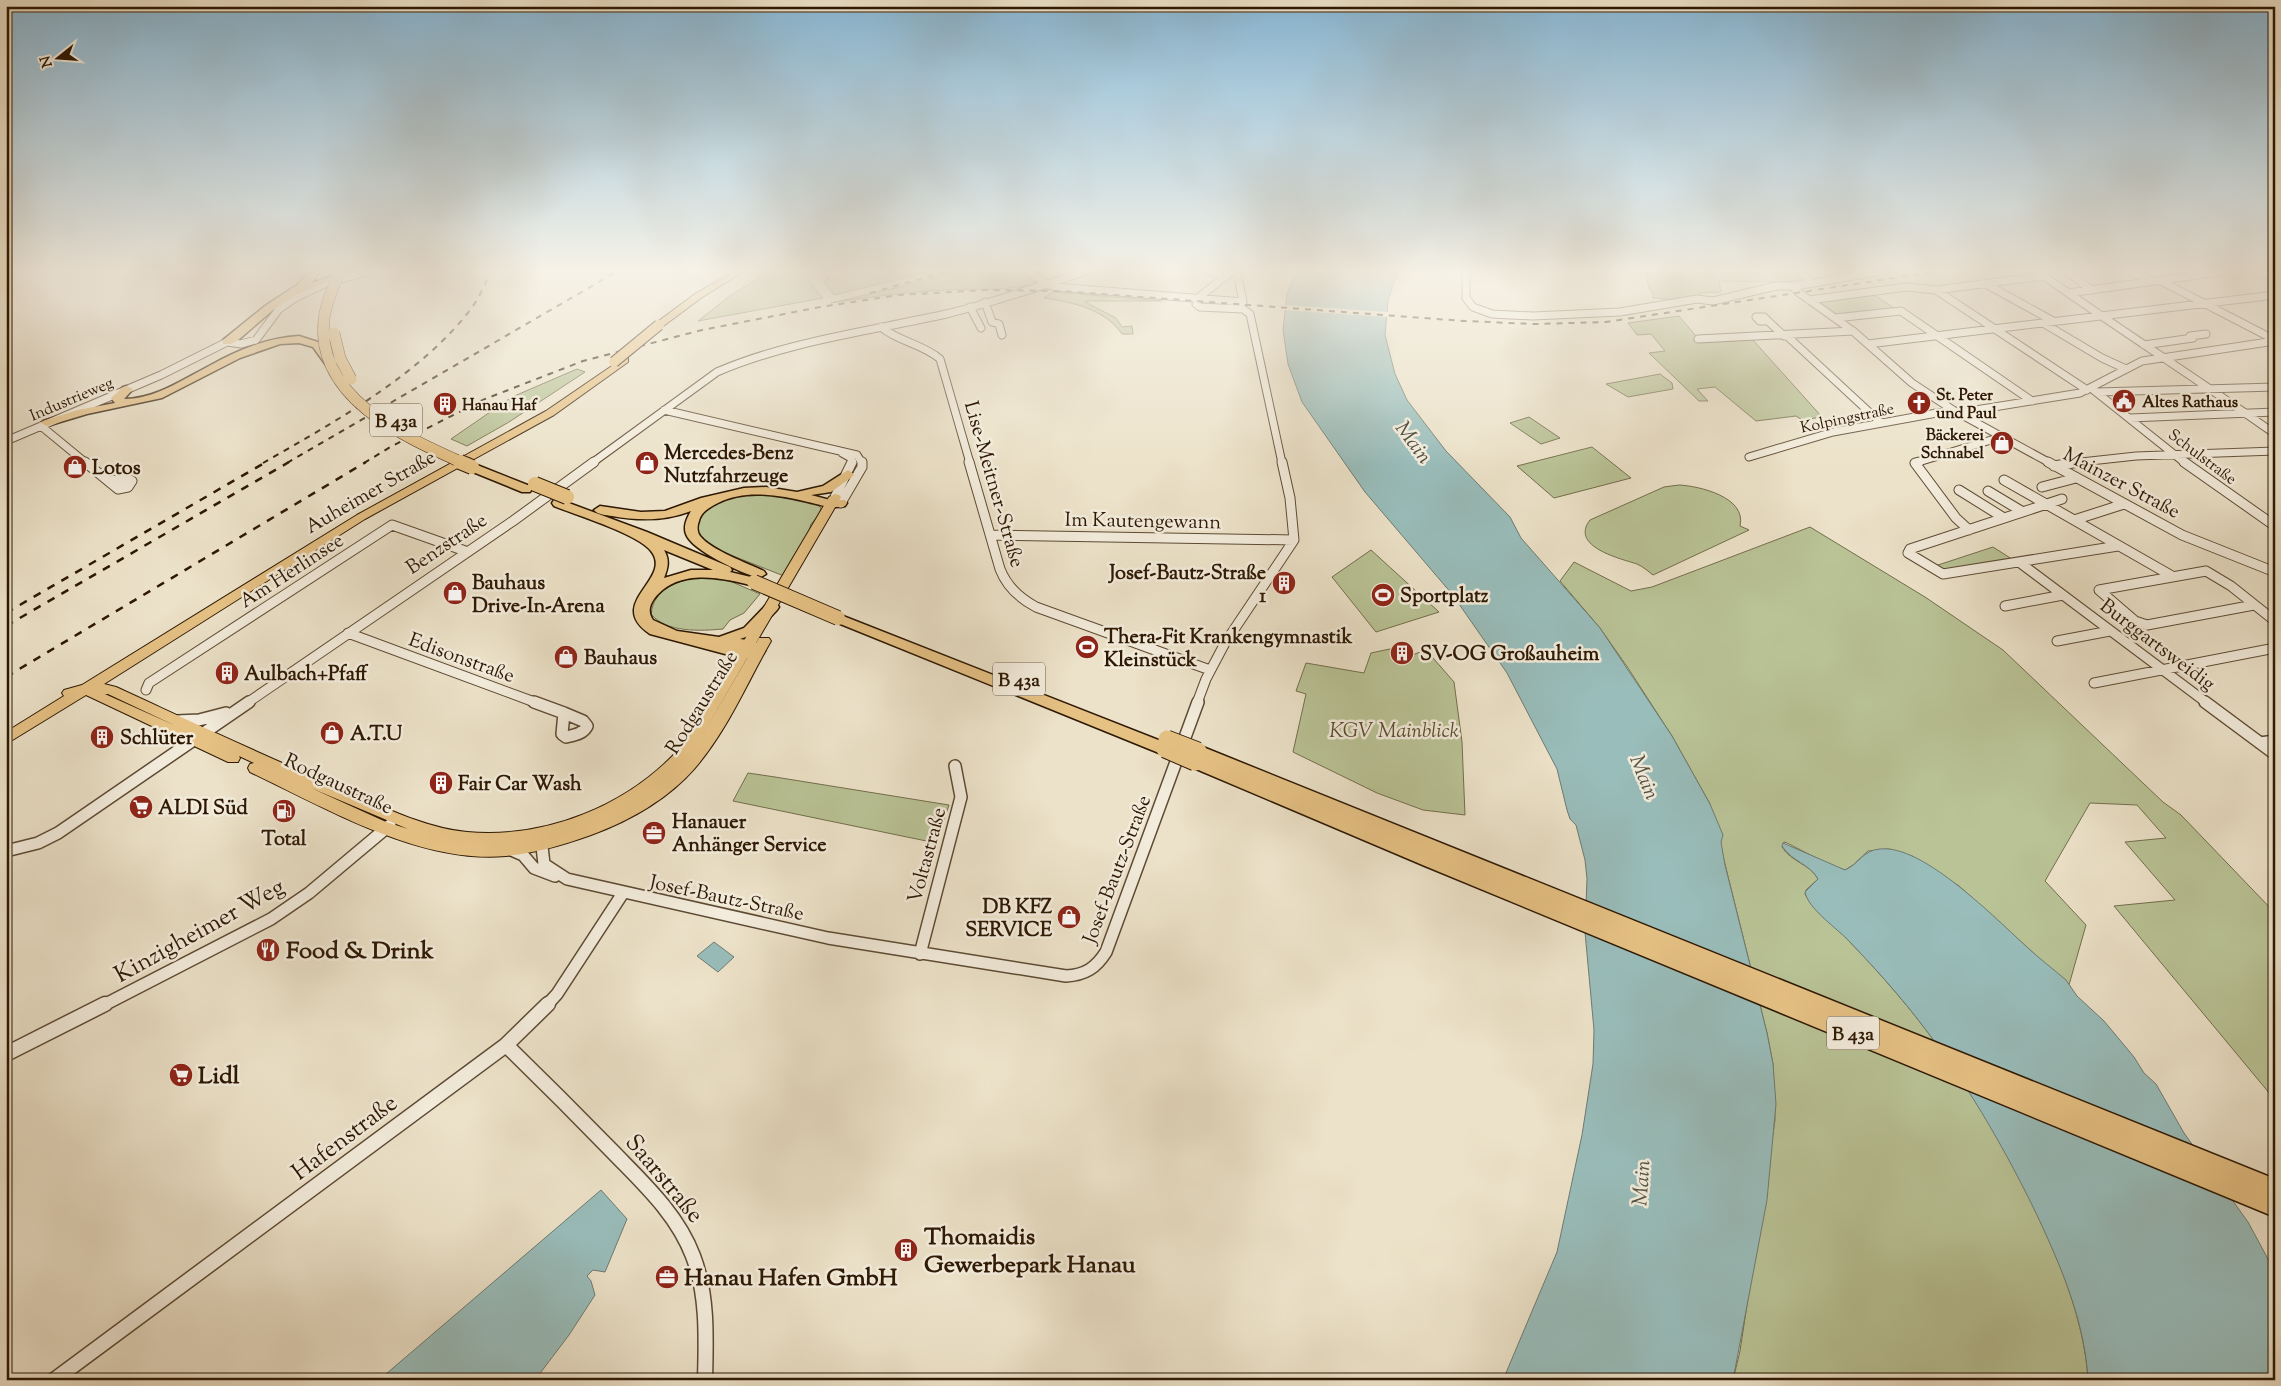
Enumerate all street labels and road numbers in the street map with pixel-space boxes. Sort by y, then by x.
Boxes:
street label: Industrieweg [27,372,118,428]
street label: Lise-Meitner-Straße [955,398,1030,571]
street label: Kolpingstraße [1798,398,1897,441]
road number: B 43a [370,404,422,436]
street label: Schulstraße [2162,425,2241,491]
street label: Mainzer Straße [2057,441,2185,527]
street label: Auheimer Straße [301,444,442,542]
street label: Benzstraße [401,507,494,583]
street label: Im Kautengewann [1064,507,1222,538]
street label: Am Herlinsee [234,527,350,617]
street label: Burggartsweidig [2093,593,2221,699]
street label: Edisonstraße [404,627,518,692]
street label: Rodgaustraße [660,646,747,761]
road number: B 43a [993,662,1045,696]
street label: Rodgaustraße [279,747,397,823]
street label: Josef-Bautz-Straße [1076,791,1160,949]
street label: Voltastraße [902,805,955,907]
street label: Josef-Bautz-Straße [646,869,806,930]
street label: Kinzigheimer Weg [109,871,291,993]
road number: B 43a [1827,1016,1879,1050]
street label: Hafenstraße [285,1087,405,1190]
street label: Saarstraße [616,1128,711,1231]

